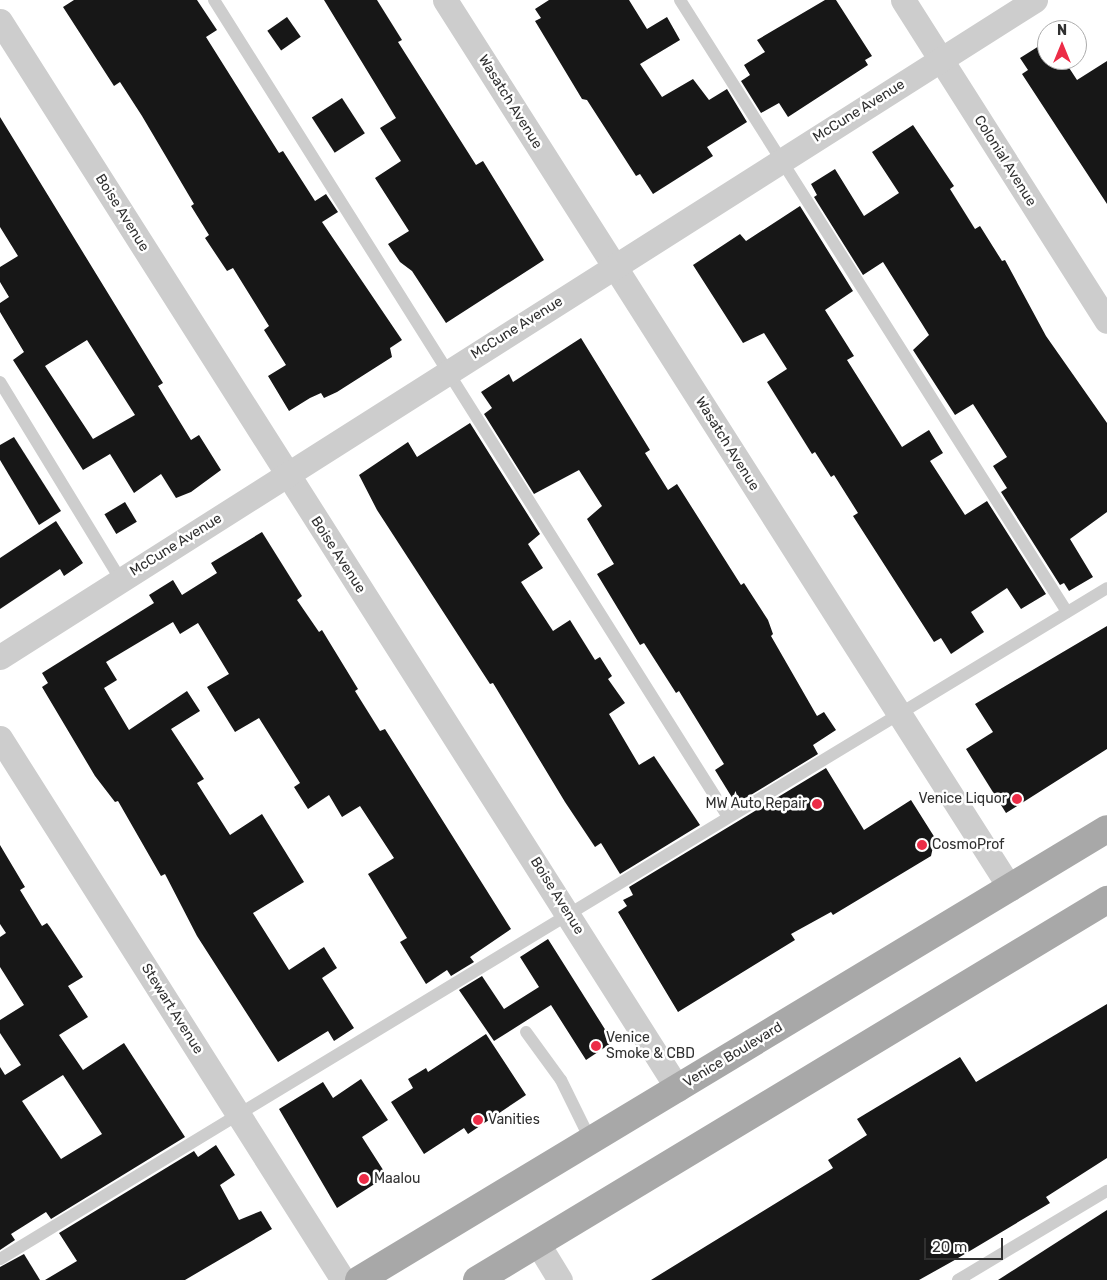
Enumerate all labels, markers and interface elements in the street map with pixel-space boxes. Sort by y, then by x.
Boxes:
north arrow [1037,20,1087,70]
text: N [1057,22,1067,39]
street label: Wasatch Avenue [474,52,546,152]
street label: McCune Avenue [810,76,908,146]
street label: Colonial Avenue [970,112,1040,210]
street label: Boise Avenue [92,171,152,255]
street label: McCune Avenue [468,293,566,363]
street label: Wasatch Avenue [691,394,763,494]
street label: McCune Avenue [127,510,225,580]
street label: Boise Avenue [307,513,369,597]
place label: Venice Liquor [918,791,1007,807]
marker: Venice Liquor [1011,793,1023,805]
place label: MW Auto Repair [705,796,807,812]
marker: MW Auto Repair [811,798,823,810]
place label: CosmoProf [932,837,1004,853]
marker: CosmoProf [916,839,928,851]
street label: Boise Avenue [527,854,587,938]
street label: Stewart Avenue [137,961,207,1057]
street label: Venice Boulevard [680,1019,786,1091]
place label: Venice Smoke & CBD [606,1030,695,1062]
marker: Venice Smoke & CBD [590,1040,602,1052]
place label: Vanities [488,1112,540,1128]
marker: Vanities [472,1114,484,1126]
place label: Maalou [374,1171,420,1187]
marker: Maalou [358,1173,370,1185]
scale bar [927,1228,1006,1260]
text: 20 m [932,1238,967,1256]

